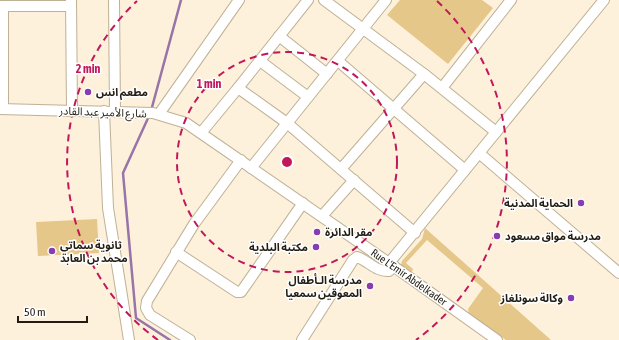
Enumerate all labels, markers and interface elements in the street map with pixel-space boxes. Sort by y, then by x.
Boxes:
text: 2 min [76,62,100,76]
text: 1 min [197,77,221,91]
place label: مطعم انس [96,86,148,101]
marker: مطعم انس [83,87,93,97]
street label: شارع الأمير عبد القادر [58,104,147,122]
centre of rings [280,155,294,169]
place label: الحماية المدنية [504,197,573,210]
marker: الحماية المدنية [576,198,586,208]
place label: مقر الدائرة [325,226,372,239]
marker: مقر الدائرة [312,227,322,237]
place label: مدرسة مواق مسعود [505,230,601,243]
marker: مدرسة مواق مسعود [492,231,502,241]
place label: ثانوية سماتي محمد بن العابد [60,239,128,265]
place label: مكتبة البلدية [249,241,308,254]
marker: مكتبة البلدية [311,242,321,252]
marker: ثانوية سماتي محمد بن العابد [47,246,57,256]
street label: Rue L'Emir Abdelkader [369,246,450,308]
place label: مدرسة الـأطفال المعوقين سمعيا [285,273,362,300]
marker: مدرسة الـأطفال المعوقين سمعيا [365,281,375,291]
place label: وكالة سونلغاز [500,292,563,305]
marker: وكالة سونلغاز [566,293,576,303]
scale bar [18,298,87,324]
text: 50 m [24,305,46,319]

